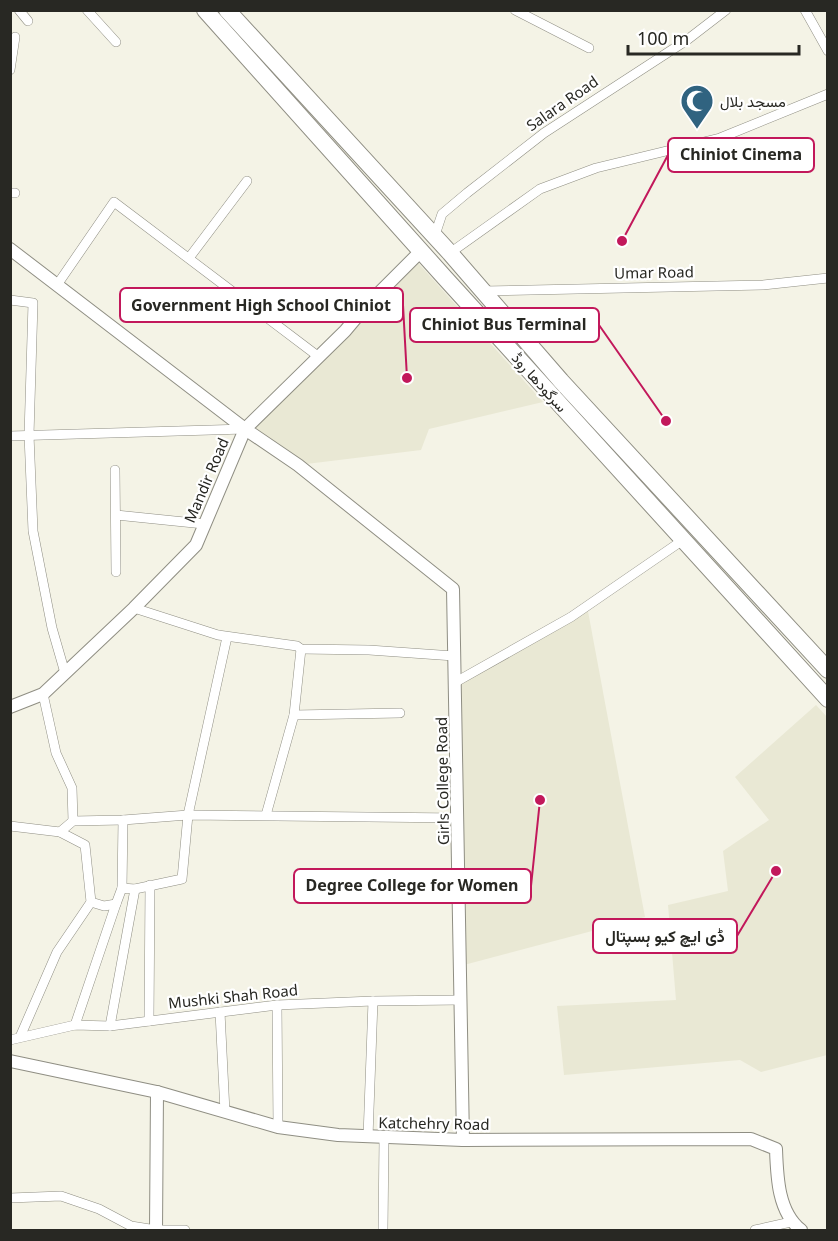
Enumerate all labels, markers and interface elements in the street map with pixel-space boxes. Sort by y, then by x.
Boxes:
scale bar [628,18,799,56]
text: 100 m [637,26,689,50]
street label: Salara Road [522,71,602,135]
mosque icon: مسجد بلال [679,83,715,130]
place label: مسجد بلال [720,91,786,111]
callout: Chiniot Cinema [668,138,814,172]
text: Chiniot Cinema [680,143,802,165]
street label: Umar Road [614,261,694,283]
callout: Government High School Chiniot [120,288,403,322]
text: Government High School Chiniot [131,294,391,316]
callout: Chiniot Bus Terminal [410,308,599,342]
text: Chiniot Bus Terminal [422,313,586,335]
street label: سرگودھا روڈ [508,348,572,416]
street label: Mandir Road [179,434,233,526]
street label: Girls College Road [431,717,453,845]
callout: Degree College for Women [294,869,531,903]
text: Degree College for Women [306,874,518,896]
callout: ڈی ایچ کیو ہسپتال [593,919,737,953]
text: ڈی ایچ کیو ہسپتال [605,925,725,948]
street label: Mushki Shah Road [167,979,299,1013]
street label: Katchehry Road [378,1112,490,1134]

